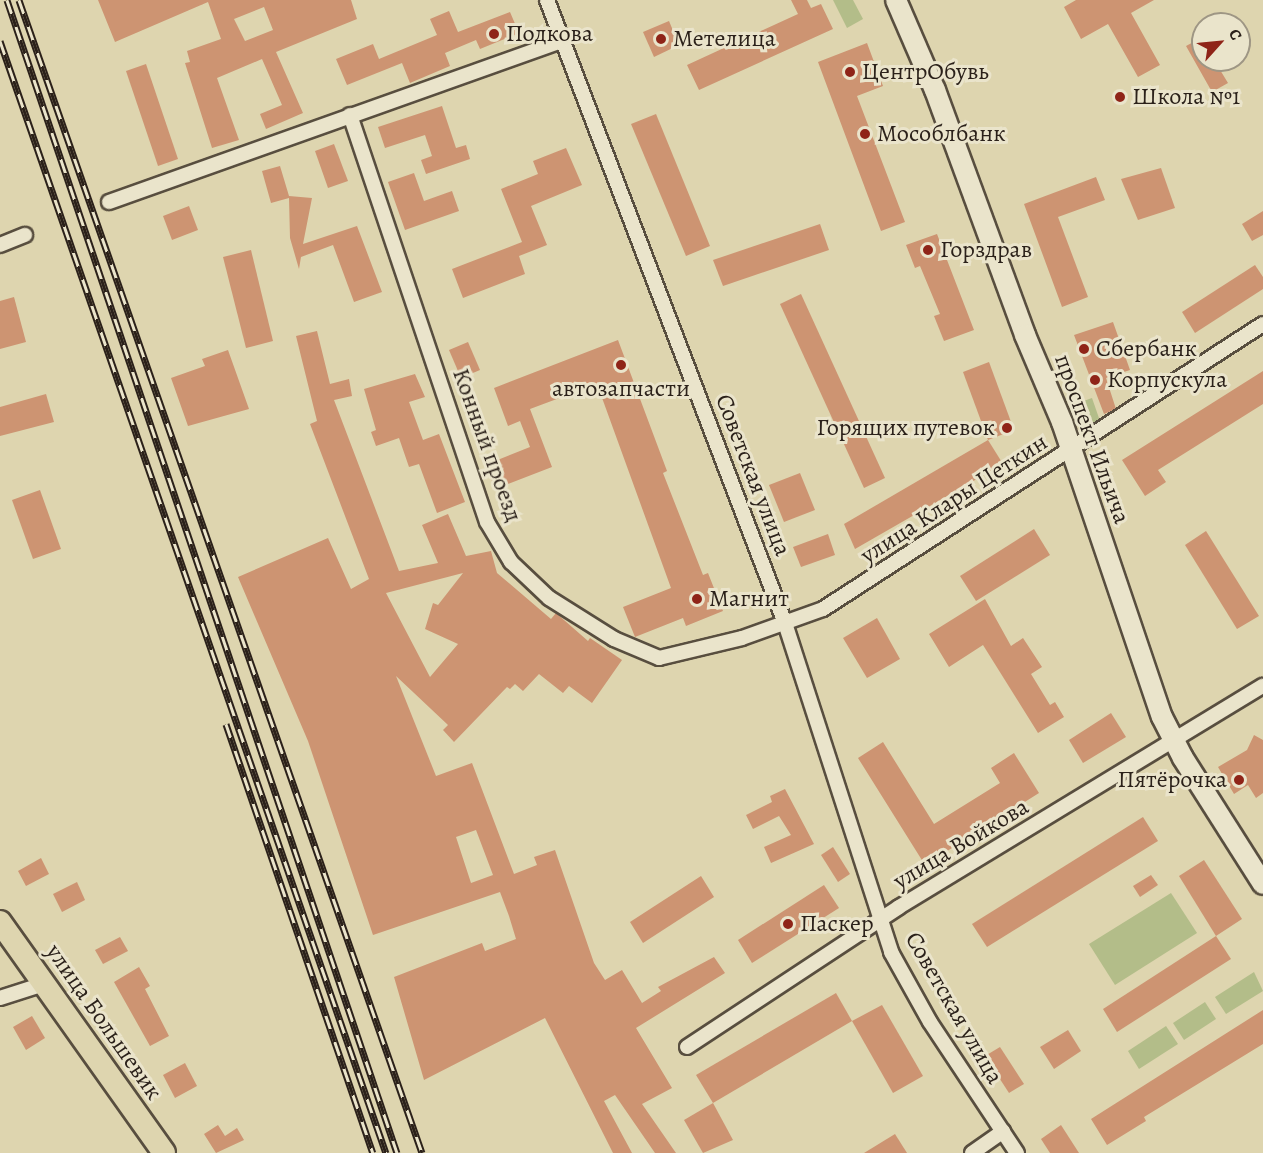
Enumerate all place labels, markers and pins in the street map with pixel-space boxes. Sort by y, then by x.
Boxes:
place label: Подкова [506,20,593,48]
place label: Метелица [673,25,776,53]
marker: Подкова [487,27,501,41]
marker: Метелица [654,32,668,46]
place label: ЦентрОбувь [862,58,989,86]
marker: ЦентрОбувь [843,65,857,79]
place label: Школа №1 [1132,83,1240,111]
marker: Школа №1 [1113,90,1127,104]
place label: Мособлбанк [877,120,1006,148]
marker: Мособлбанк [858,127,872,141]
place label: Горздрав [940,236,1032,264]
marker: Горздрав [921,243,935,257]
place label: Сбербанк [1096,335,1197,363]
marker: Сбербанк [1077,342,1091,356]
marker: автозапчасти [614,358,628,372]
place label: Корпускула [1107,366,1227,394]
marker: Корпускула [1088,373,1102,387]
place label: автозапчасти [552,375,690,403]
place label: Горящих путевок [817,414,995,442]
marker: Горящих путевок [1000,421,1014,435]
place label: Магнит [709,585,789,613]
marker: Магнит [690,592,704,606]
place label: Пятёрочка [1117,766,1227,794]
marker: Пятёрочка [1232,773,1246,787]
place label: Паскер [800,910,874,938]
marker: Паскер [781,917,795,931]

